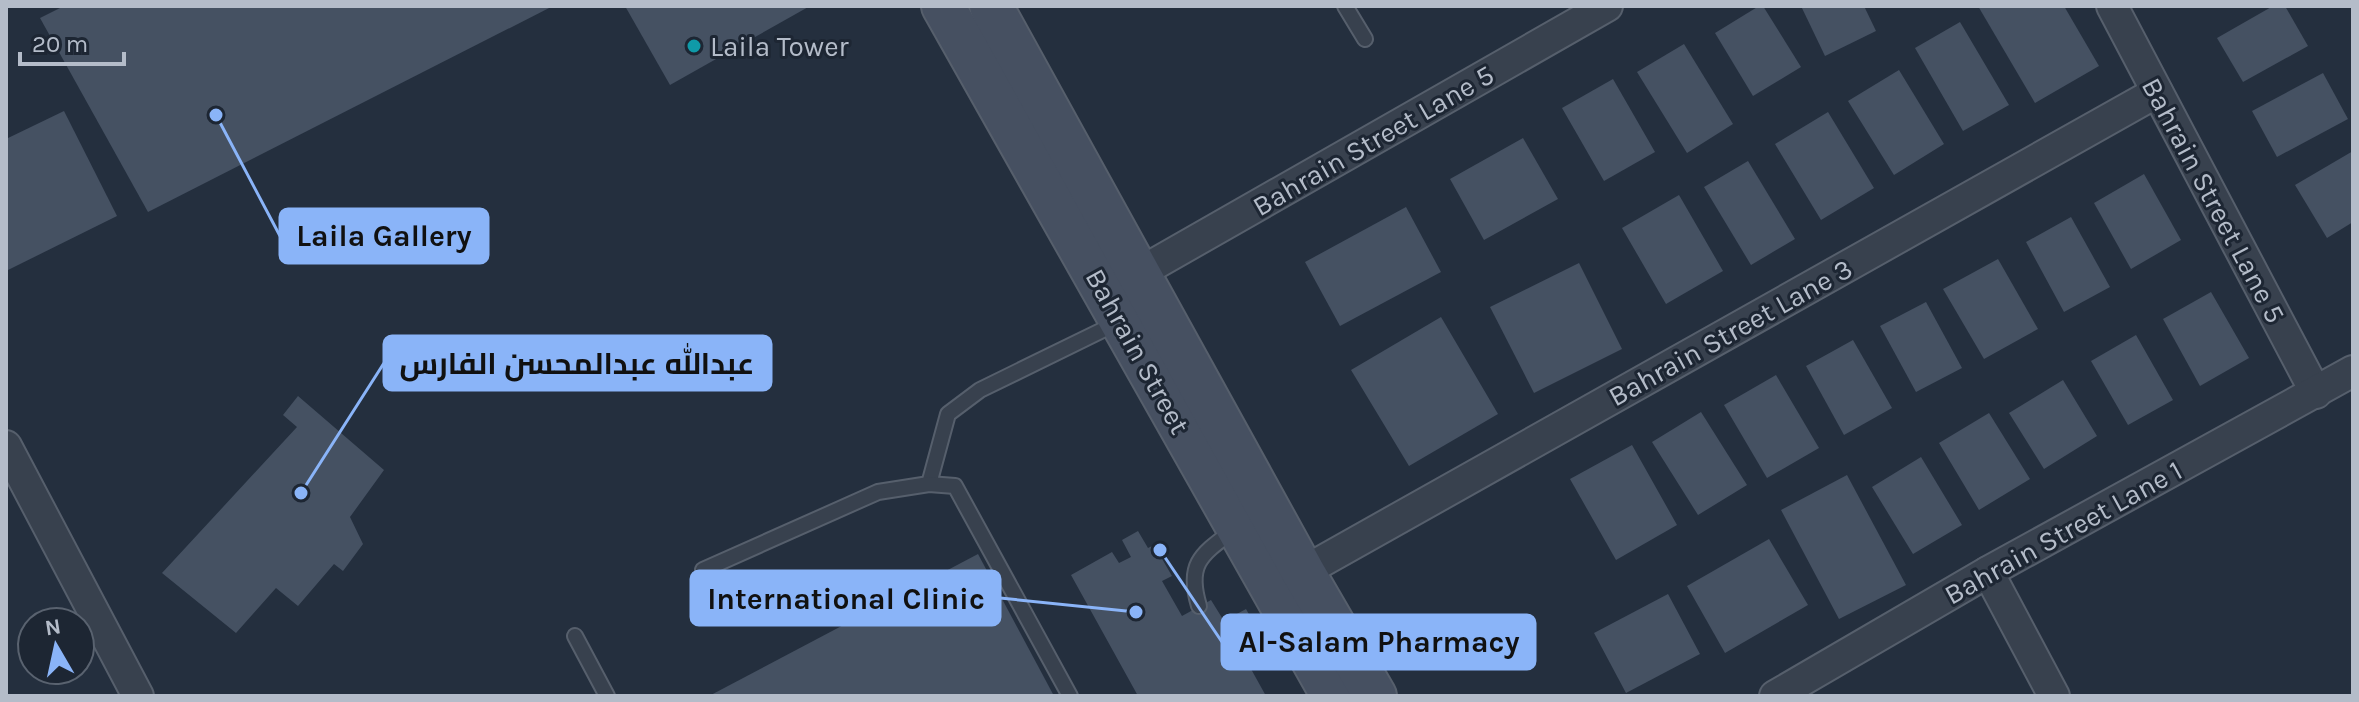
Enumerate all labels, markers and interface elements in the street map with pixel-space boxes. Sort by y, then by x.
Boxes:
scale bar [20,16,124,66]
text: 20 m [32,30,88,58]
place label: Laila Tower [710,30,850,63]
marker: Laila Tower [685,37,703,55]
street label: Bahrain Street Lane 5 [1247,58,1500,223]
street label: Bahrain Street Lane 5 [2135,72,2292,328]
callout: Laila Gallery [280,209,488,263]
text: Laila Gallery [296,218,472,254]
street label: Bahrain Street Lane 3 [1603,252,1858,413]
street label: Bahrain Street [1079,263,1197,440]
callout: عبدالله عبدالمحسن الفارس [384,336,771,390]
text: عبدالله عبدالمحسن الفارس [400,343,754,382]
street label: Bahrain Street Lane 1 [1939,453,2188,611]
callout: International Clinic [691,571,1000,625]
text: International Clinic [707,581,985,617]
north arrow [16,606,96,686]
text: N [43,613,63,641]
callout: Al-Salam Pharmacy [1222,615,1535,669]
text: Al-Salam Pharmacy [1239,624,1519,660]

